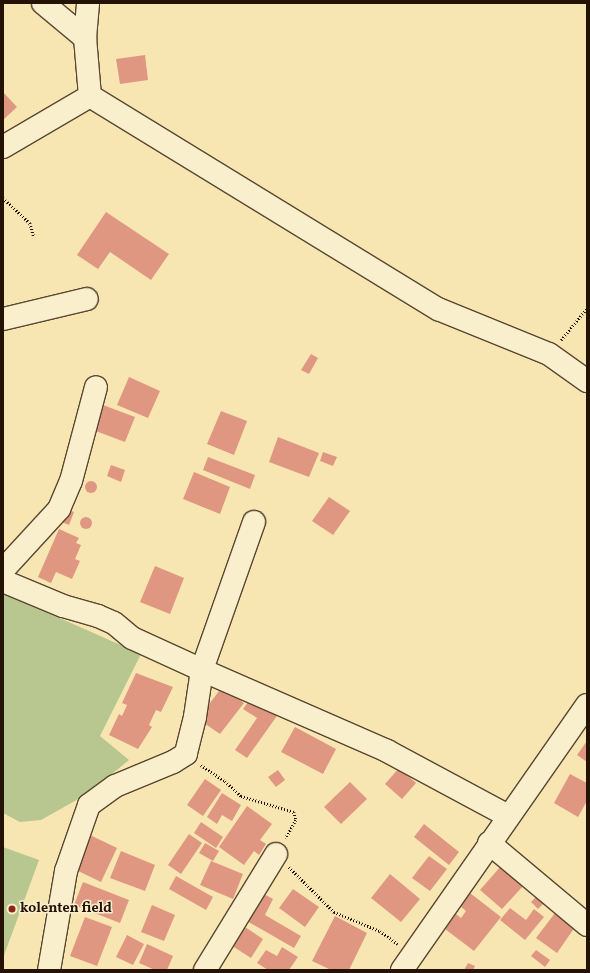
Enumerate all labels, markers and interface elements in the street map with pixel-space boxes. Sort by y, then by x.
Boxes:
place label: kolenten field [20,901,112,917]
marker: kolenten field [7,904,17,914]

